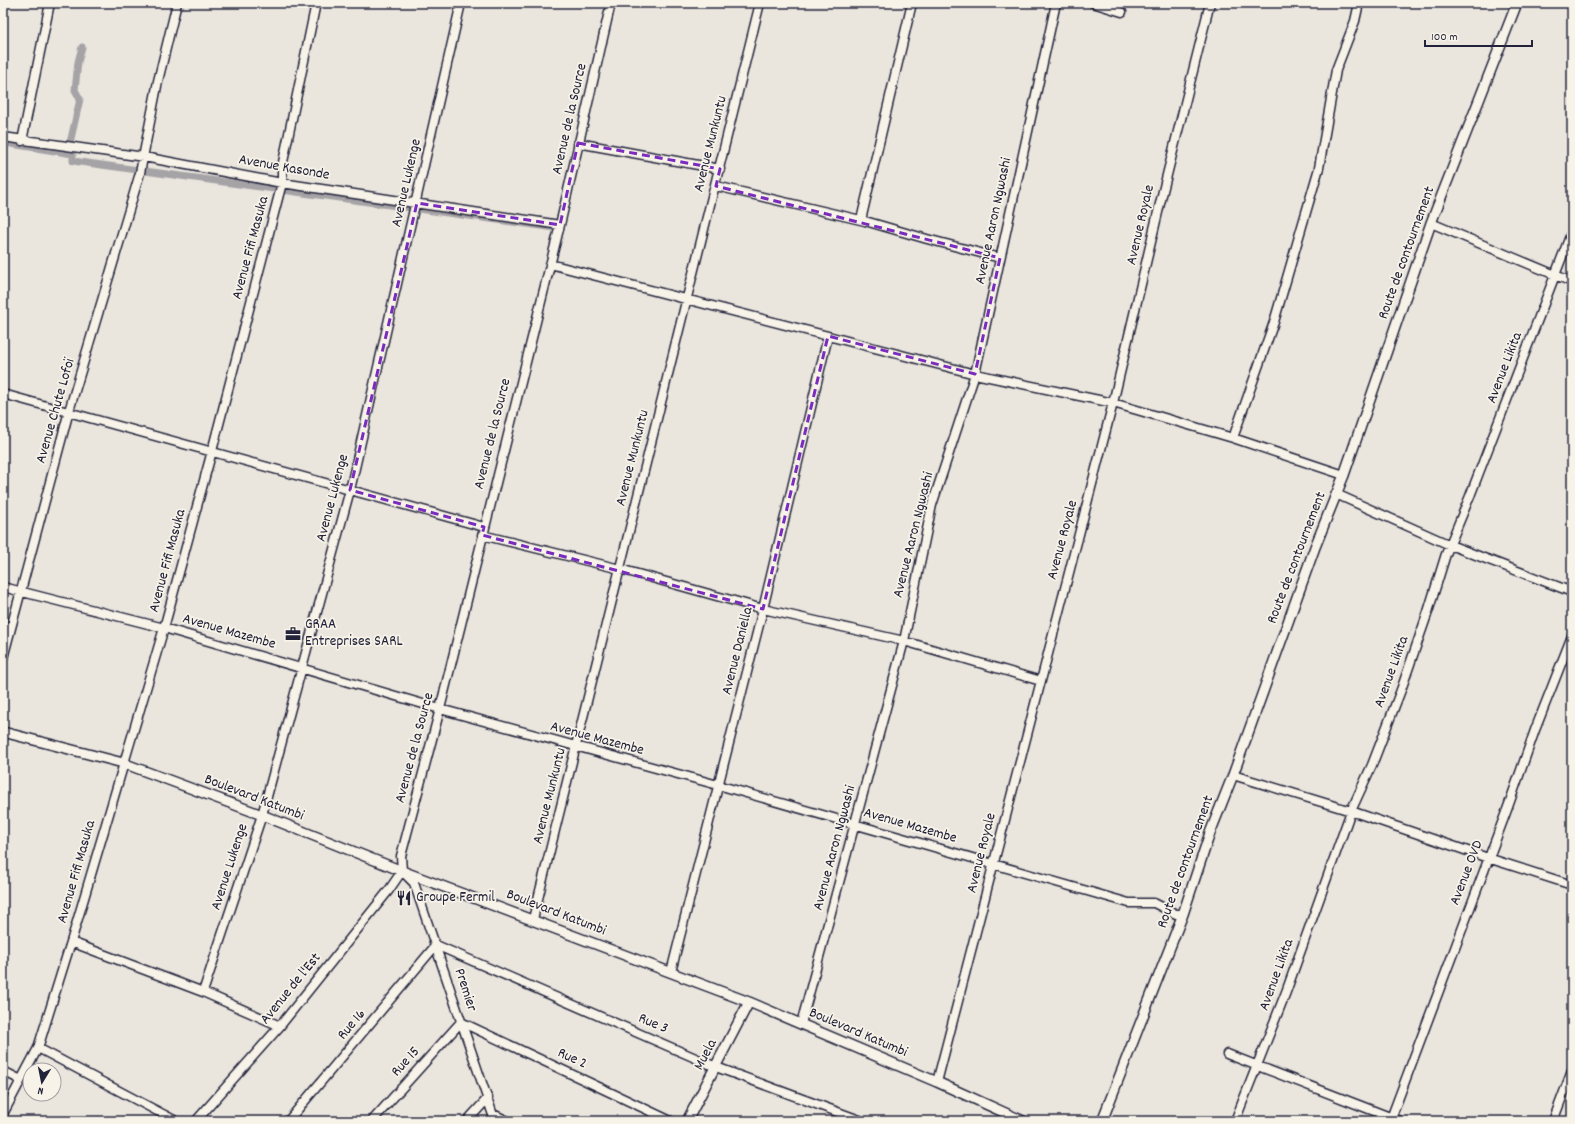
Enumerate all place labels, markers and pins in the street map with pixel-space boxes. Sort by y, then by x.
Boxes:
place label: GRAA Entreprises SARL [305,614,403,653]
office icon: GRAA Entreprises SARL [284,625,302,643]
place label: Groupe Fermil [416,887,495,909]
restaurant icon: Groupe Fermil [395,889,413,907]

